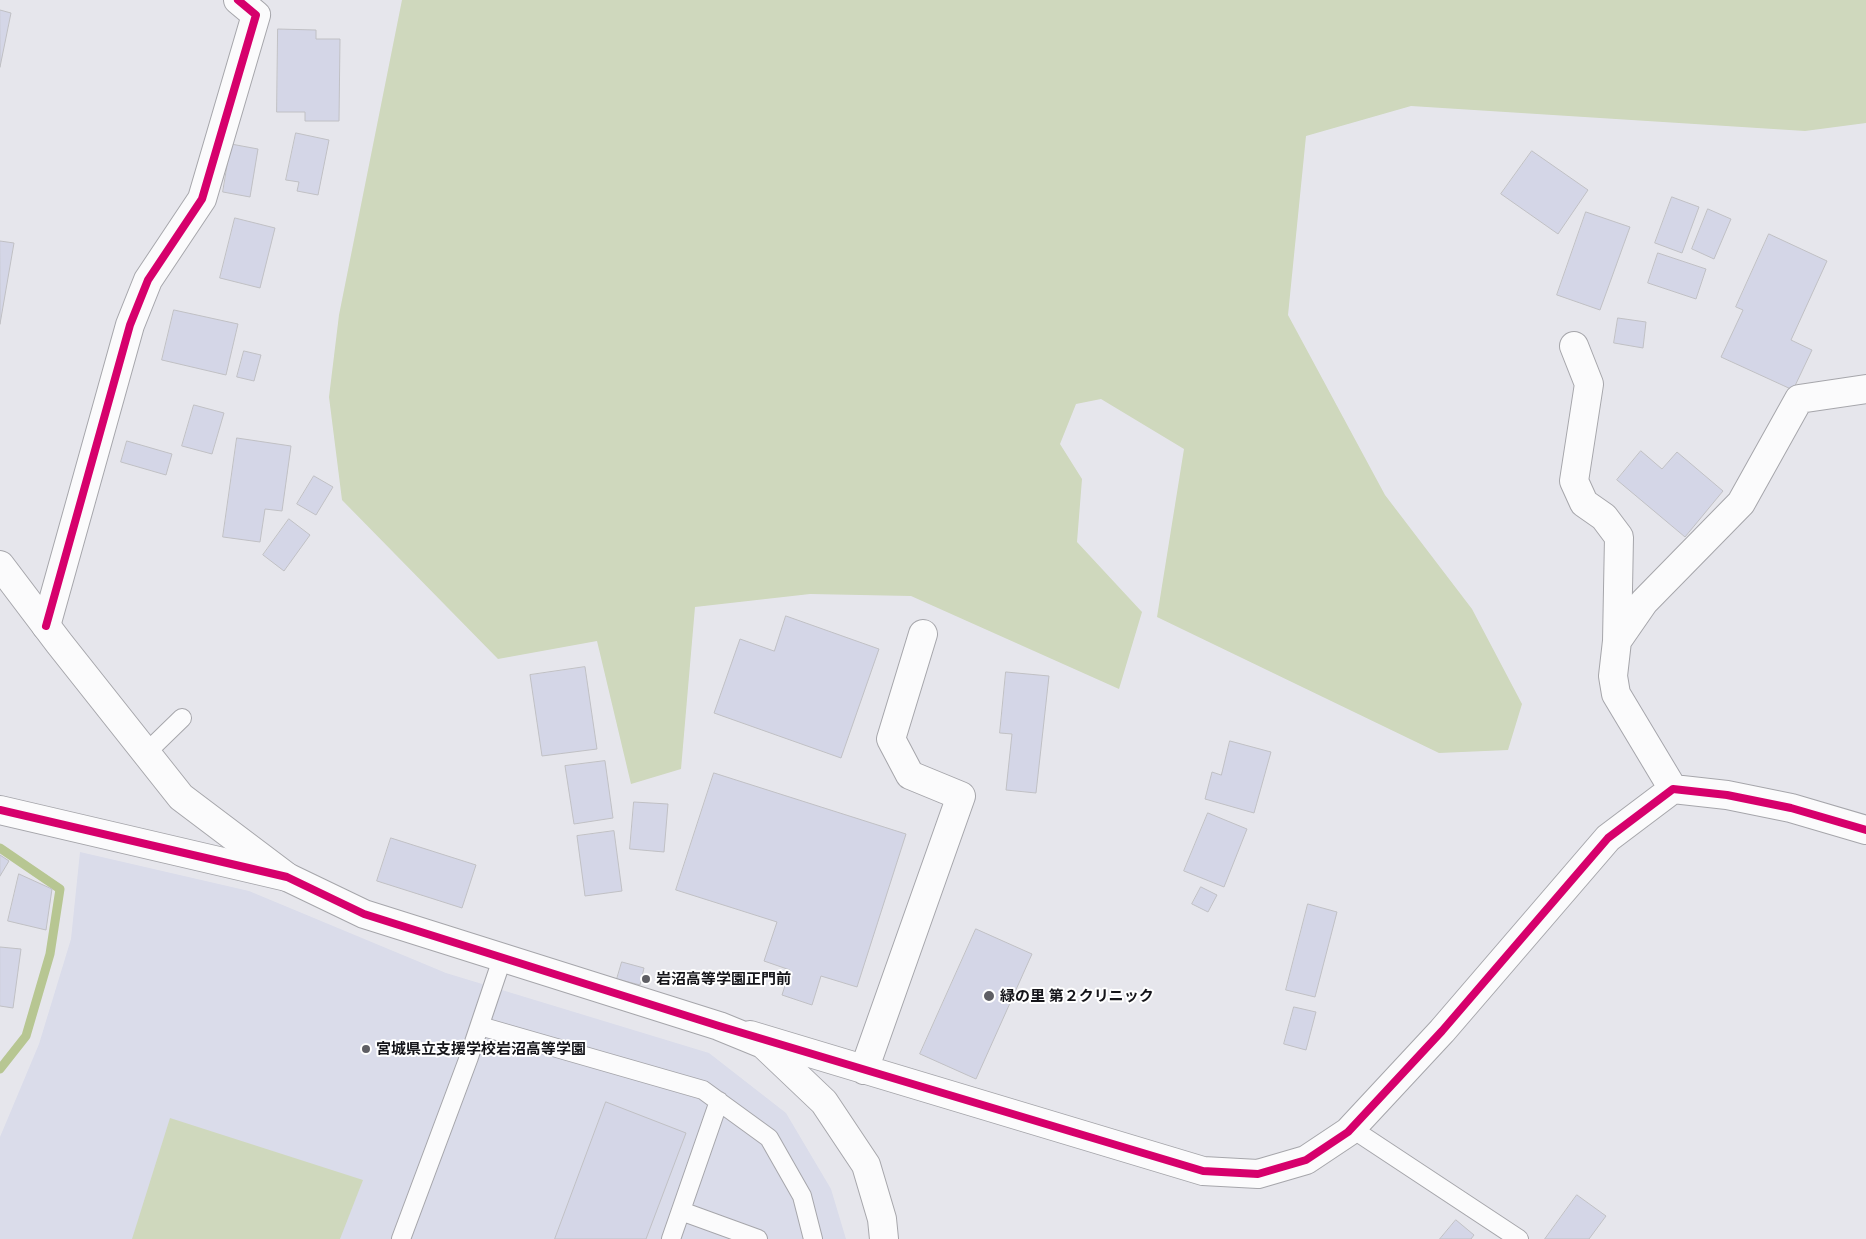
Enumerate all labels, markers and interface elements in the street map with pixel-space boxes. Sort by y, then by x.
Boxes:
place label: 岩沼高等学園正門前 [656,970,791,988]
marker: 岩沼高等学園正門前 [640,973,652,985]
place label: 緑の里 第２クリニック [1000,987,1154,1005]
marker: 緑の里 第２クリニック [982,989,996,1003]
place label: 宮城県立支援学校岩沼高等学園 [376,1040,586,1058]
marker: 宮城県立支援学校岩沼高等学園 [360,1043,372,1055]

